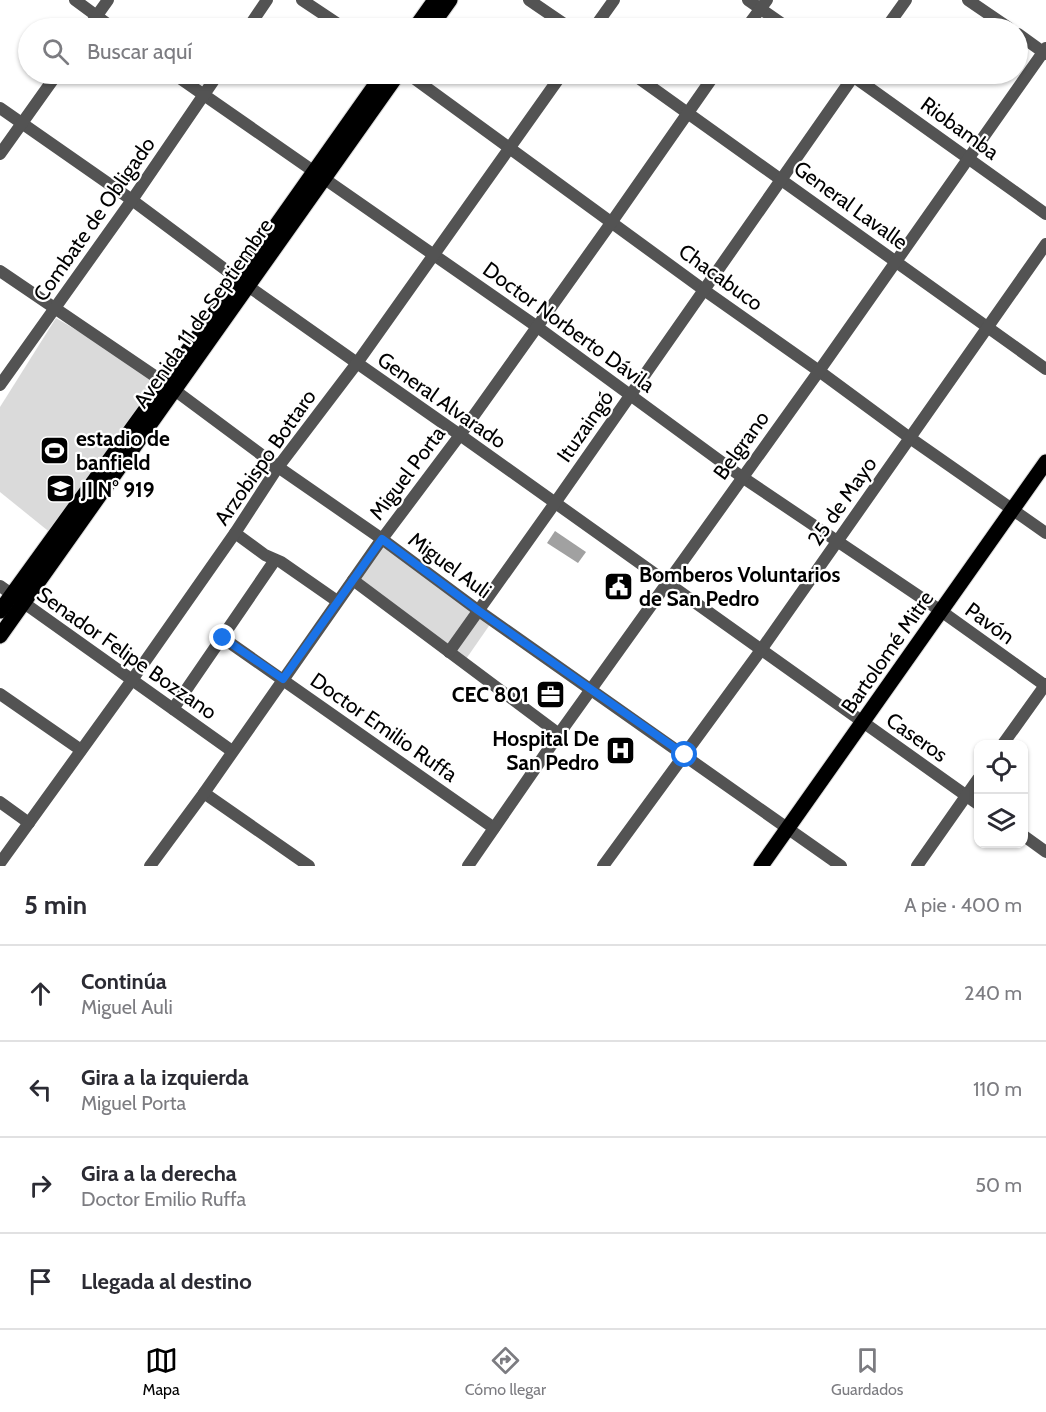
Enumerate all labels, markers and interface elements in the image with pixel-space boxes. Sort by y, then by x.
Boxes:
search box [18,18,1028,84]
icon: search [39,35,72,68]
text: Buscar aquí [87,38,192,65]
street label: Riobamba [916,91,1004,165]
street label: Combate de Obligado [28,132,160,306]
street label: General Lavalle [789,155,913,255]
street label: Avenida 11 de Septiembre [128,213,278,412]
street label: Chacabuco [674,238,768,316]
street label: Doctor Norberto Dávila [478,256,660,398]
street label: General Alvarado [373,346,511,454]
street label: Arzobispo Bottaro [209,384,321,530]
street label: Ituzaingó [551,385,619,467]
street label: Belgrano [708,406,774,484]
street label: Miguel Porta [364,421,450,525]
place label: estadio de banfield [76,426,170,475]
sports icon: estadio de banfield [39,434,71,466]
street label: 25 de Mayo [802,452,882,550]
school or university icon: JI N° 919 [44,473,76,505]
place label: JI N° 919 [80,477,155,502]
street label: Miguel Auli [404,527,496,603]
place label: Bomberos Voluntarios de San Pedro [639,562,840,611]
public building icon: Bomberos Voluntarios de San Pedro [602,570,634,602]
street label: Senador Felipe Bozzano [32,581,222,725]
street label: Bartolomé Mitre [836,586,939,718]
street label: Pavón [960,597,1020,649]
route end [209,624,235,650]
street label: Doctor Emilio Ruffa [306,667,462,787]
office icon: CEC 801 [534,678,566,710]
place label: CEC 801 [452,682,529,707]
street label: Caseros [882,707,953,767]
place label: Hospital De San Pedro [492,726,599,775]
hospital icon: Hospital De San Pedro [604,734,636,766]
map controls [974,740,1028,848]
button: locate [974,740,1028,794]
route start [671,741,697,767]
button: layers [974,794,1028,848]
text: 5 min [24,889,87,921]
text: A pie · 400 m [904,893,1022,917]
text: Continúa [81,968,167,995]
icon: ahead [24,977,57,1010]
text: 240 m [964,981,1022,1005]
text: Miguel Auli [81,995,173,1019]
text: Gira a la izquierda [81,1064,249,1091]
icon: left [24,1073,57,1106]
text: 110 m [973,1077,1022,1101]
text: Miguel Porta [81,1091,186,1115]
text: Gira a la derecha [81,1160,237,1187]
icon: right [24,1169,57,1202]
text: 50 m [975,1173,1022,1197]
text: Doctor Emilio Ruffa [81,1187,246,1211]
icon: arrive [24,1265,57,1298]
text: Llegada al destino [81,1268,252,1295]
tab: Mapa [143,1344,180,1399]
tab: Cómo llegar [465,1344,546,1399]
tab: Guardados [831,1344,903,1399]

